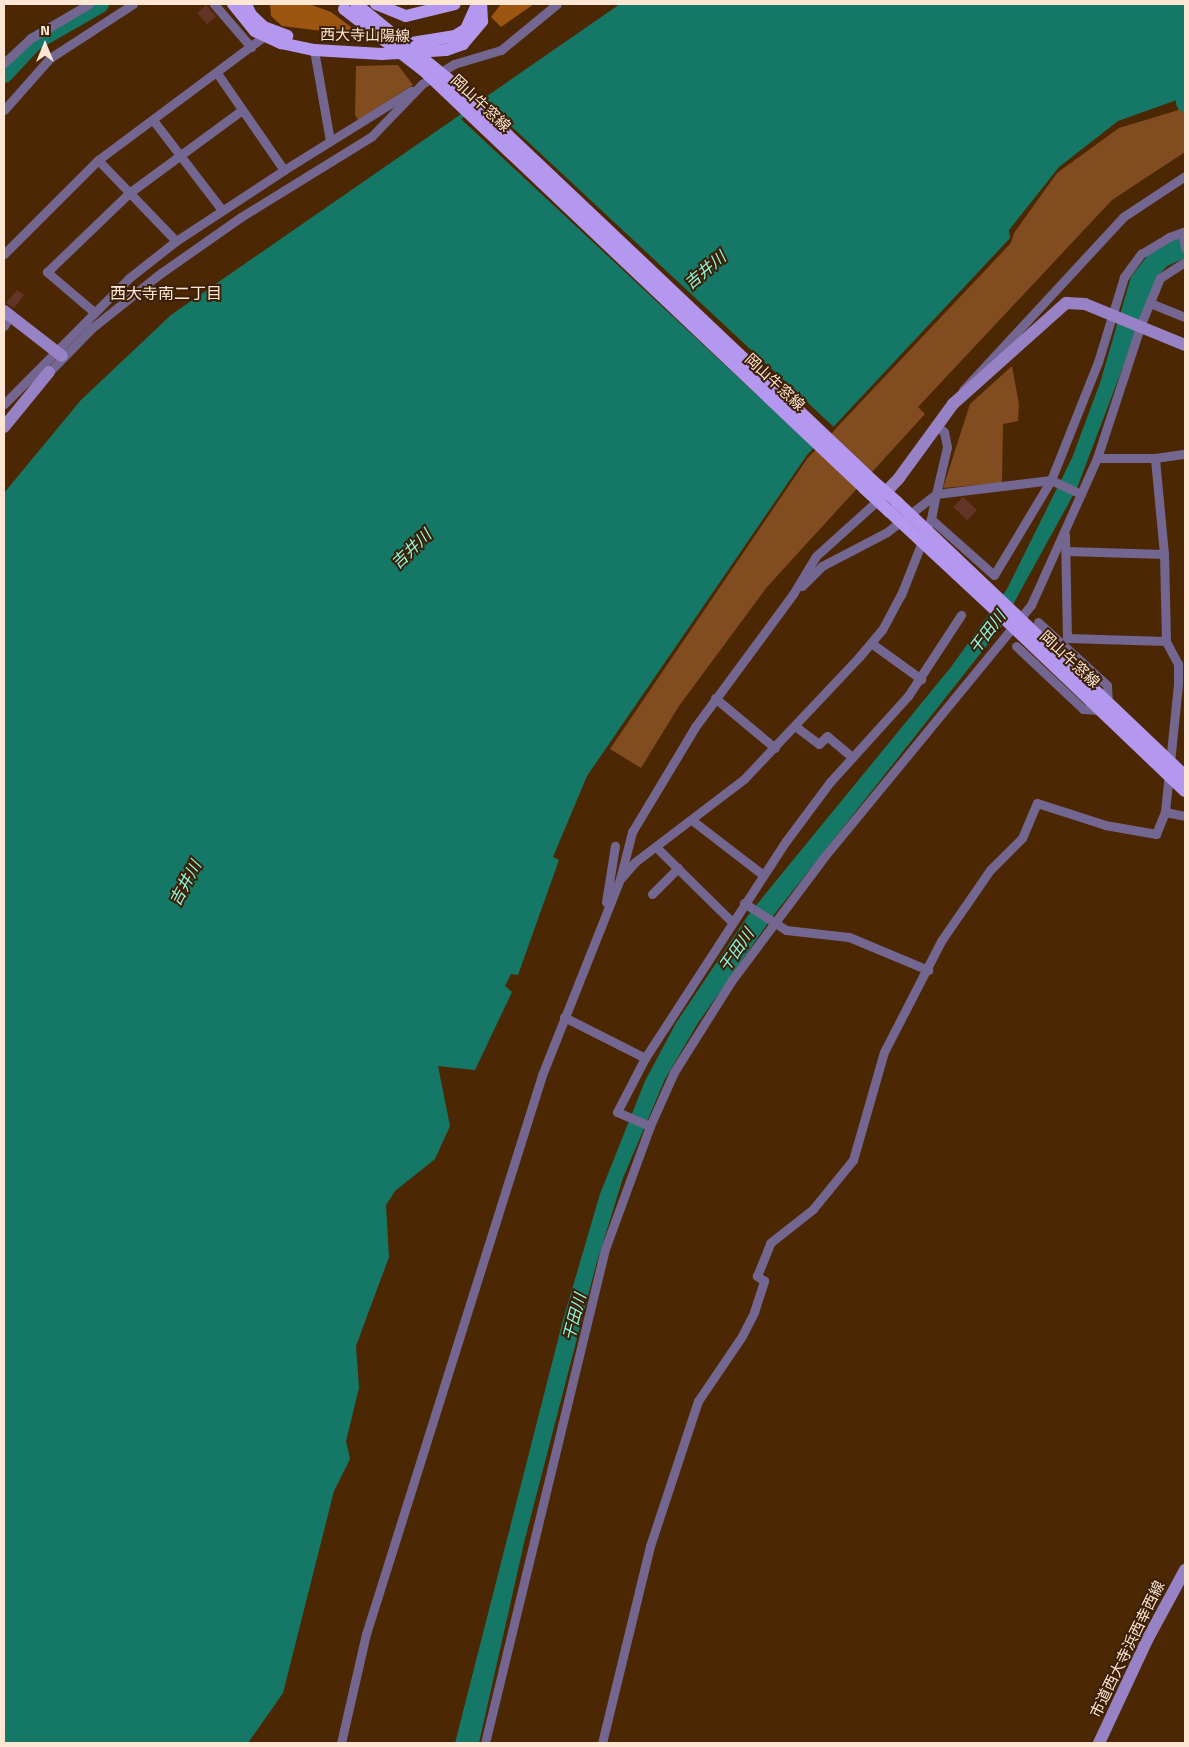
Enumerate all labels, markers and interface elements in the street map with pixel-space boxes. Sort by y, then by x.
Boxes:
text: N [40,19,50,40]
north arrow [20,20,70,70]
street label: 西大寺山陽線 [320,25,410,45]
street label: 岡山牛窓線 [447,71,515,135]
water label: 吉井川 [680,247,730,293]
district label: 西大寺南二丁目 [110,283,222,303]
street label: 岡山牛窓線 [741,350,809,414]
water label: 吉井川 [387,525,435,573]
water label: 干田川 [965,607,1009,657]
street label: 岡山牛窓線 [1036,627,1104,691]
water label: 吉井川 [165,857,205,909]
water label: 干田川 [714,925,758,975]
water label: 干田川 [559,1291,589,1343]
street label: 市道西大寺浜西幸西線 [1086,1578,1168,1720]

